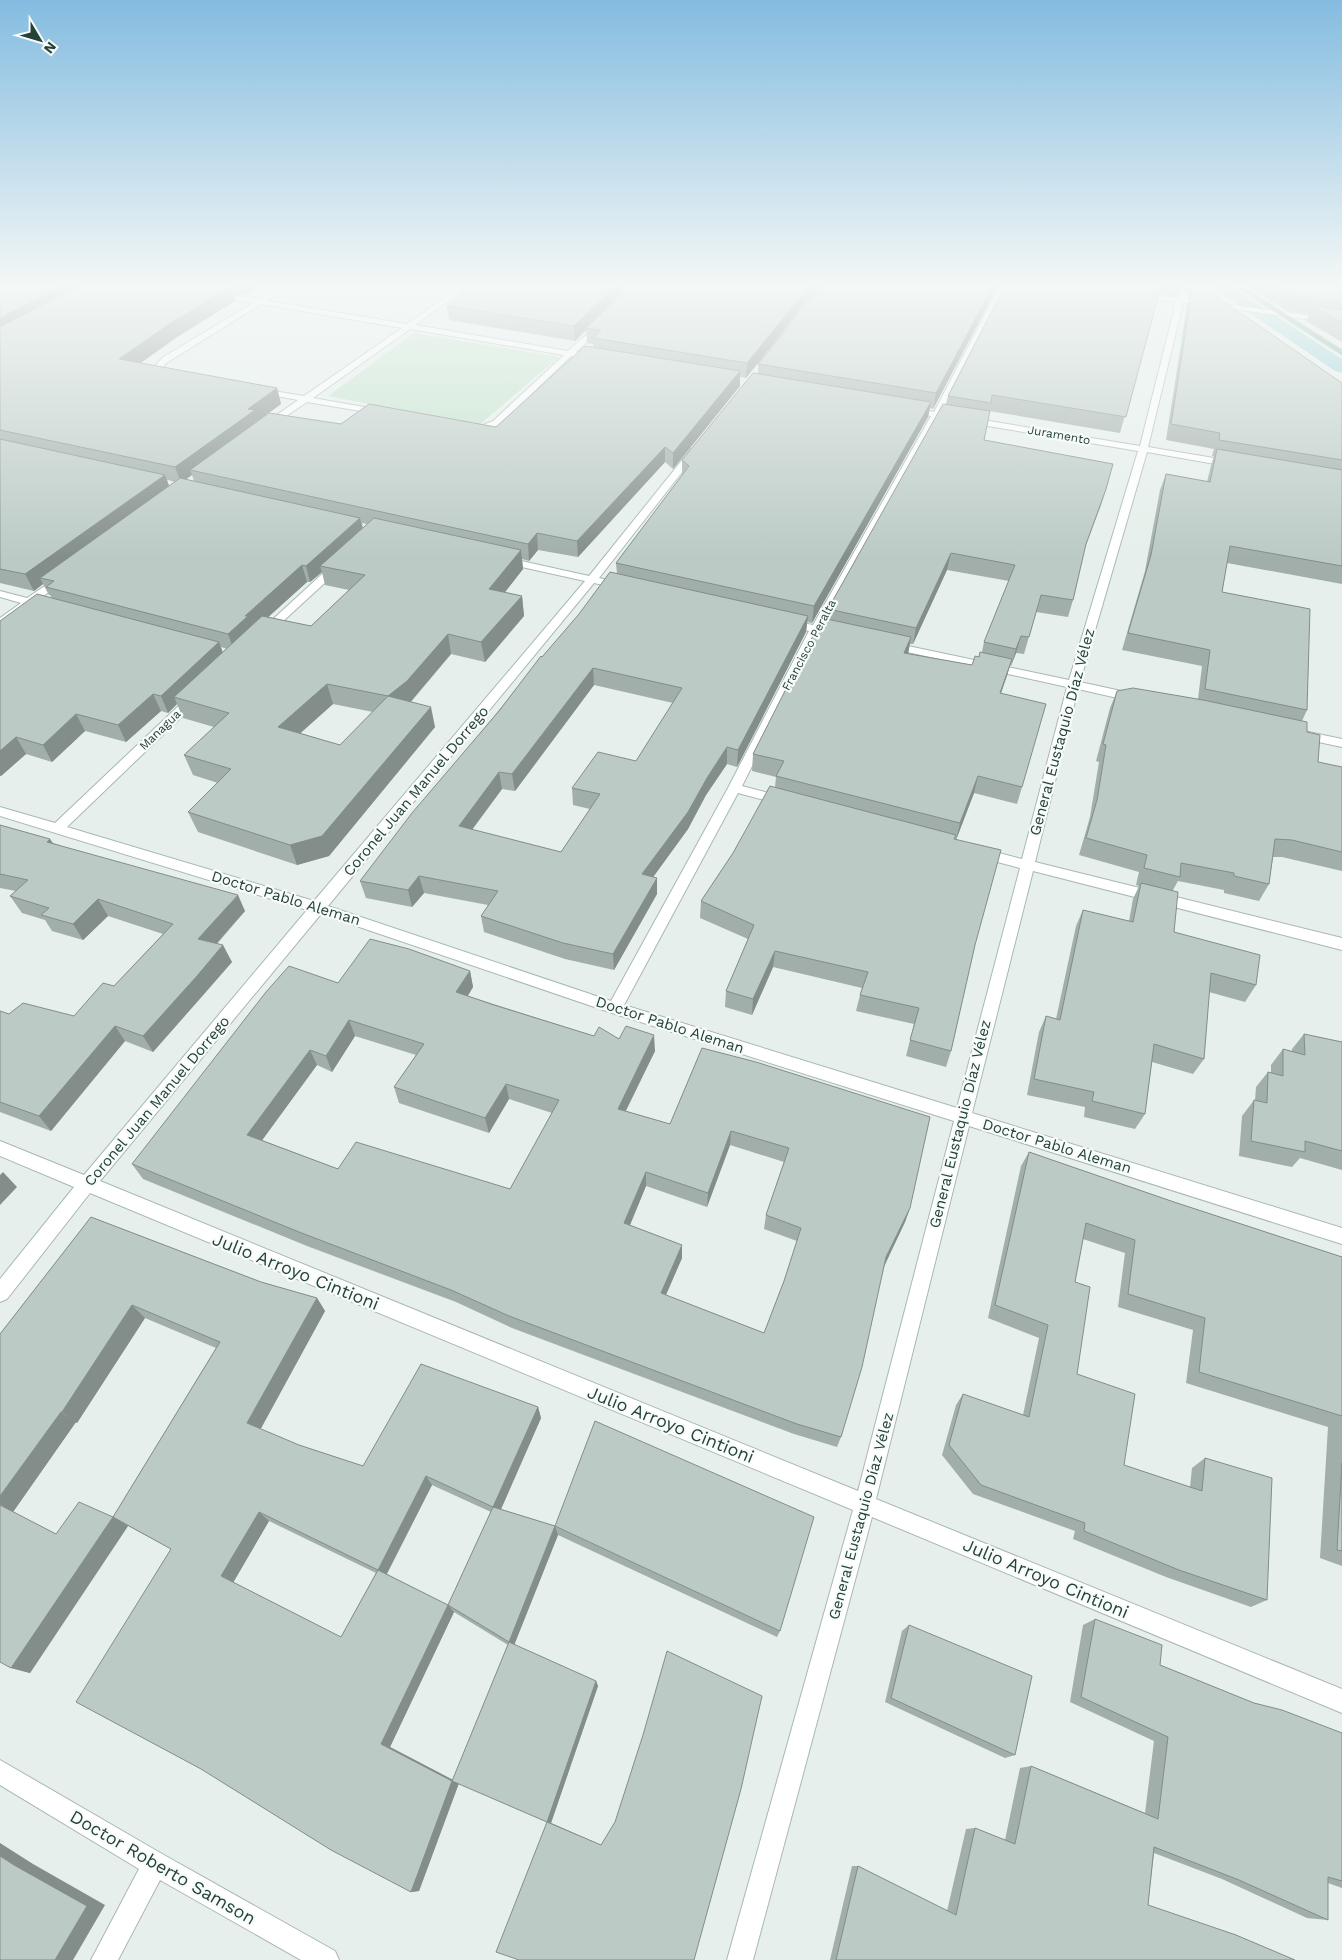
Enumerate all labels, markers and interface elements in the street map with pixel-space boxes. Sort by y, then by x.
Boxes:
north arrow [15,15,65,65]
text: N [41,39,60,57]
street label: Juramento [1026,423,1092,447]
street label: Francisco Peralta [779,597,839,693]
street label: General Eustaquio Díaz Vélez [1026,626,1098,838]
street label: Coronel Juan Manuel Dorrego [340,702,492,880]
street label: Managua [137,707,184,753]
street label: Doctor Pablo Aleman [209,867,363,929]
street label: Doctor Pablo Aleman [594,993,746,1057]
street label: Coronel Juan Manuel Dorrego [81,1012,233,1190]
street label: General Eustaquio Díaz Vélez [925,1018,995,1230]
street label: Doctor Pablo Aleman [980,1115,1134,1177]
street label: Julio Arroyo Cintioni [210,1228,382,1314]
street label: Julio Arroyo Cintioni [585,1381,757,1467]
street label: General Eustaquio Díaz Vélez [825,1410,897,1622]
street label: Julio Arroyo Cintioni [960,1534,1132,1622]
street label: Doctor Roberto Samson [66,1805,260,1929]

